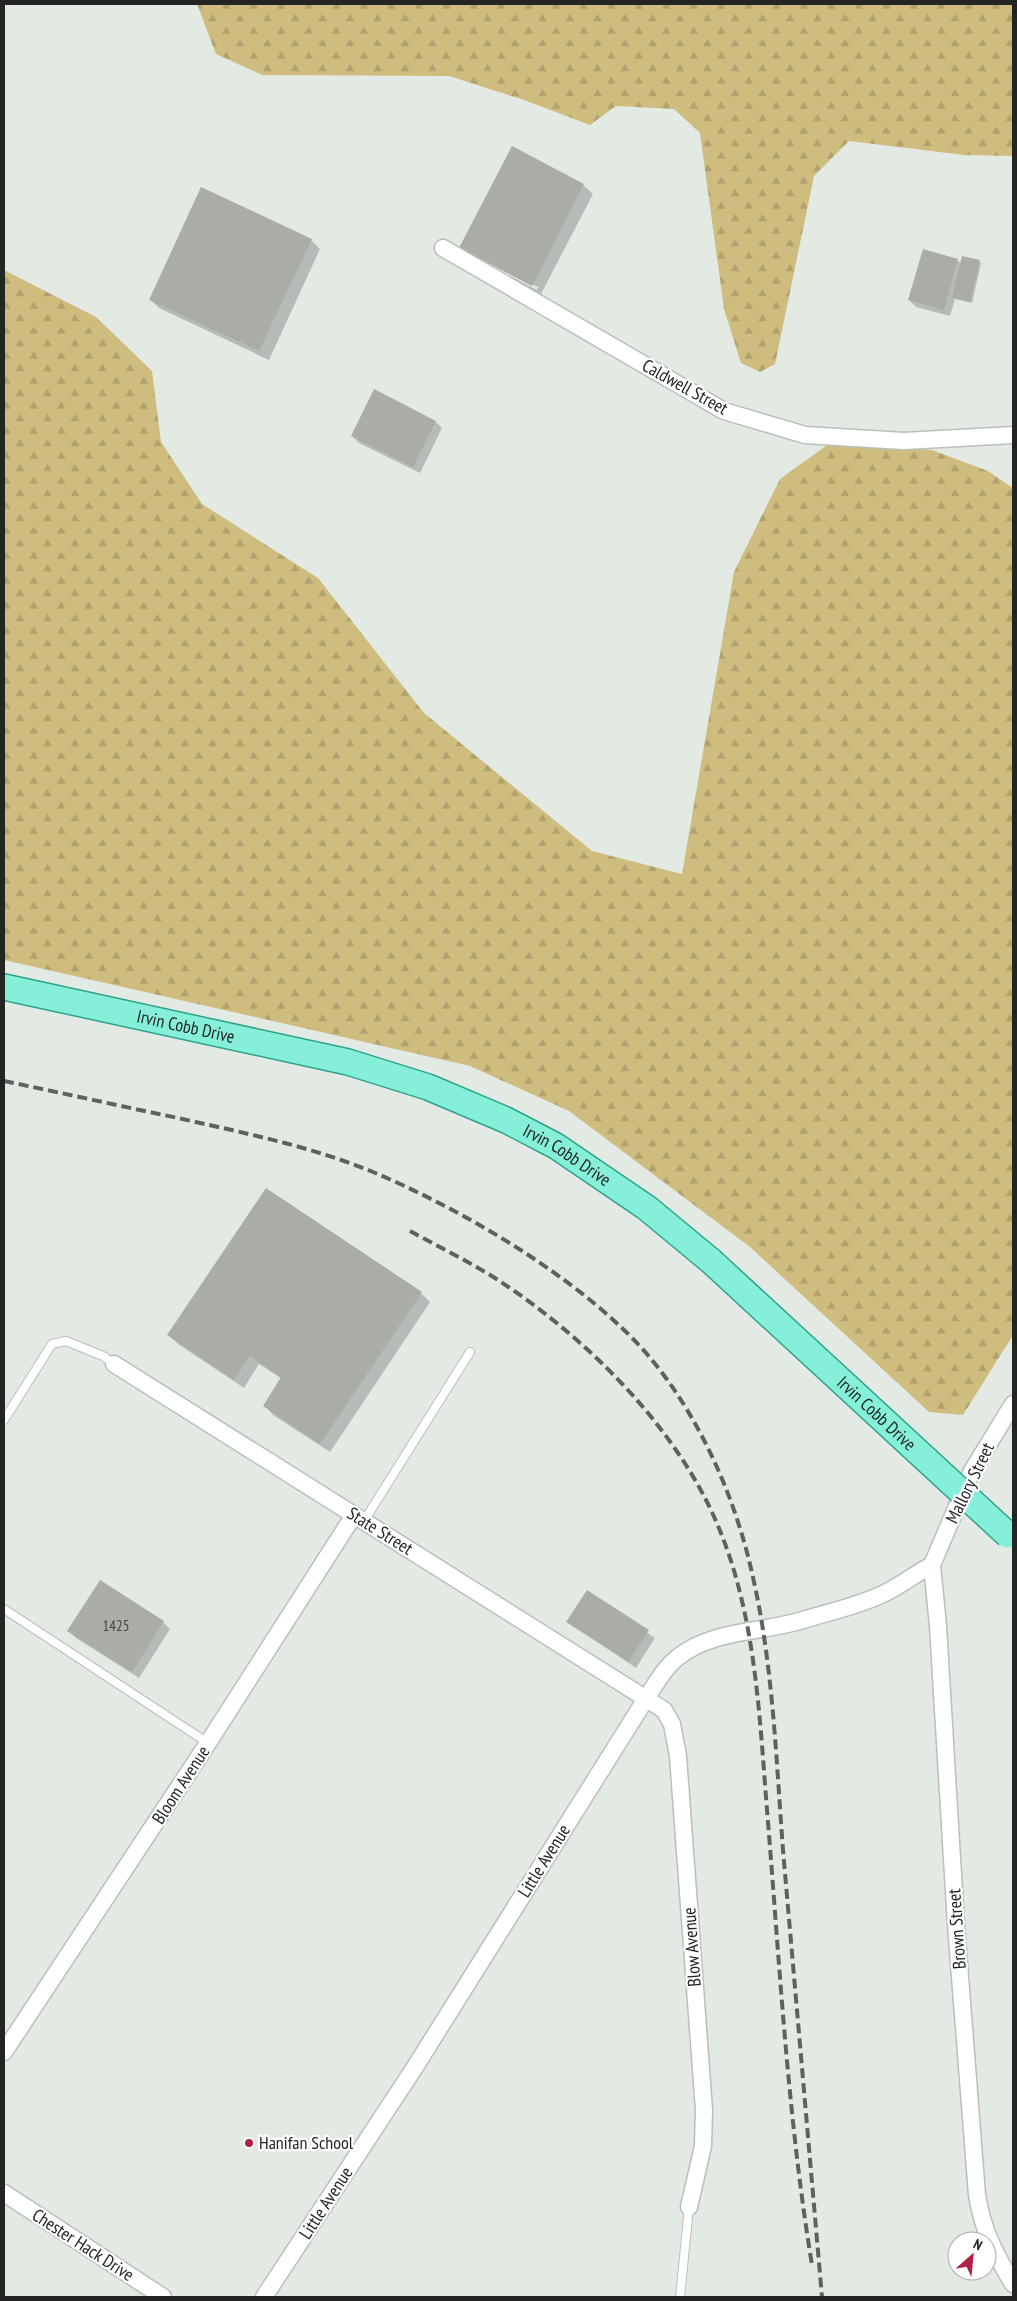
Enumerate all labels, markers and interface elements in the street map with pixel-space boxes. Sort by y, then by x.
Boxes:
street label: Caldwell Street [638,354,732,420]
street label: Irvin Cobb Drive [135,1004,237,1048]
street label: Irvin Cobb Drive [519,1119,615,1191]
street label: Irvin Cobb Drive [832,1371,921,1455]
street label: Mallory Street [940,1439,999,1527]
street label: State Street [343,1501,417,1560]
house number: 1425 [102,1616,130,1635]
street label: Bloom Avenue [147,1741,214,1828]
street label: Little Avenue [512,1820,575,1901]
street label: Brown Street [942,1888,971,1970]
street label: Blow Avenue [677,1907,706,1987]
place label: Hanifan School [259,2131,354,2154]
marker: Hanifan School [243,2137,255,2149]
street label: Little Avenue [294,2162,357,2243]
street label: Chester Hack Drive [28,2203,139,2286]
north arrow [947,2231,997,2281]
text: N [970,2235,985,2254]

